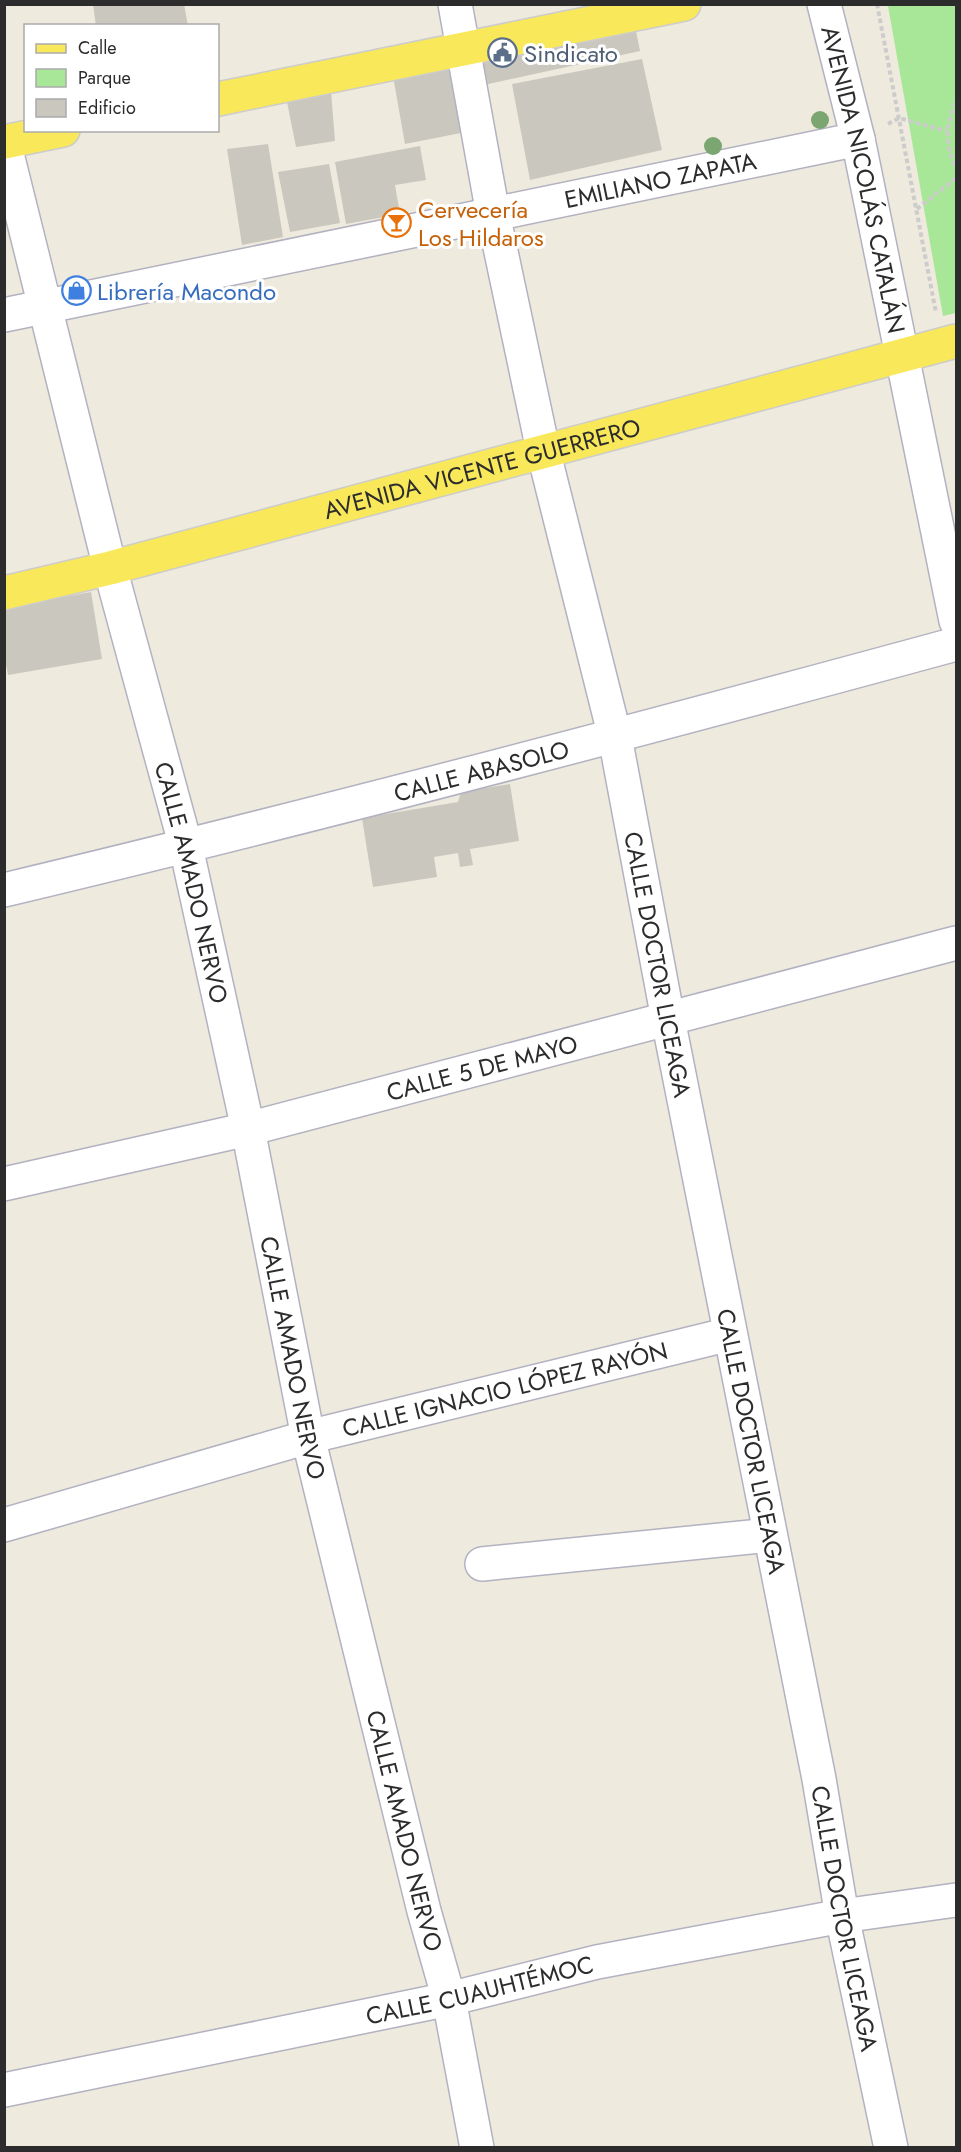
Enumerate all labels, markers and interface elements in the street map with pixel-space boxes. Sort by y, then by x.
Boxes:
street label: AVENIDA NICOLÁS CATALÁN [813,22,915,336]
legend [24,24,219,132]
text: Calle [78,35,117,61]
place label: Sindicato [524,36,618,71]
public building icon: Sindicato [487,37,519,69]
text: Parque [78,65,131,91]
text: Edificio [78,95,136,121]
street label: EMILIANO ZAPATA [561,143,759,217]
place label: Cervecería Los Hildaros [418,192,544,255]
bar icon: Cervecería Los Hildaros [381,207,413,239]
place label: Librería Macondo [97,274,276,309]
shop icon: Librería Macondo [60,275,92,307]
street label: AVENIDA VICENTE GUERRERO [320,409,644,527]
street label: CALLE ABASOLO [390,731,573,810]
street label: CALLE AMADO NERVO [146,758,237,1007]
street label: CALLE DOCTOR LICEAGA [616,829,701,1100]
street label: CALLE 5 DE MAYO [383,1026,581,1109]
street label: CALLE AMADO NERVO [252,1233,335,1483]
street label: CALLE DOCTOR LICEAGA [708,1306,795,1577]
street label: CALLE IGNACIO LÓPEZ RAYÓN [338,1332,671,1446]
street label: CALLE AMADO NERVO [358,1706,452,1955]
street label: CALLE DOCTOR LICEAGA [803,1783,888,2054]
street label: CALLE CUAUHTÉMOC [363,1946,597,2033]

